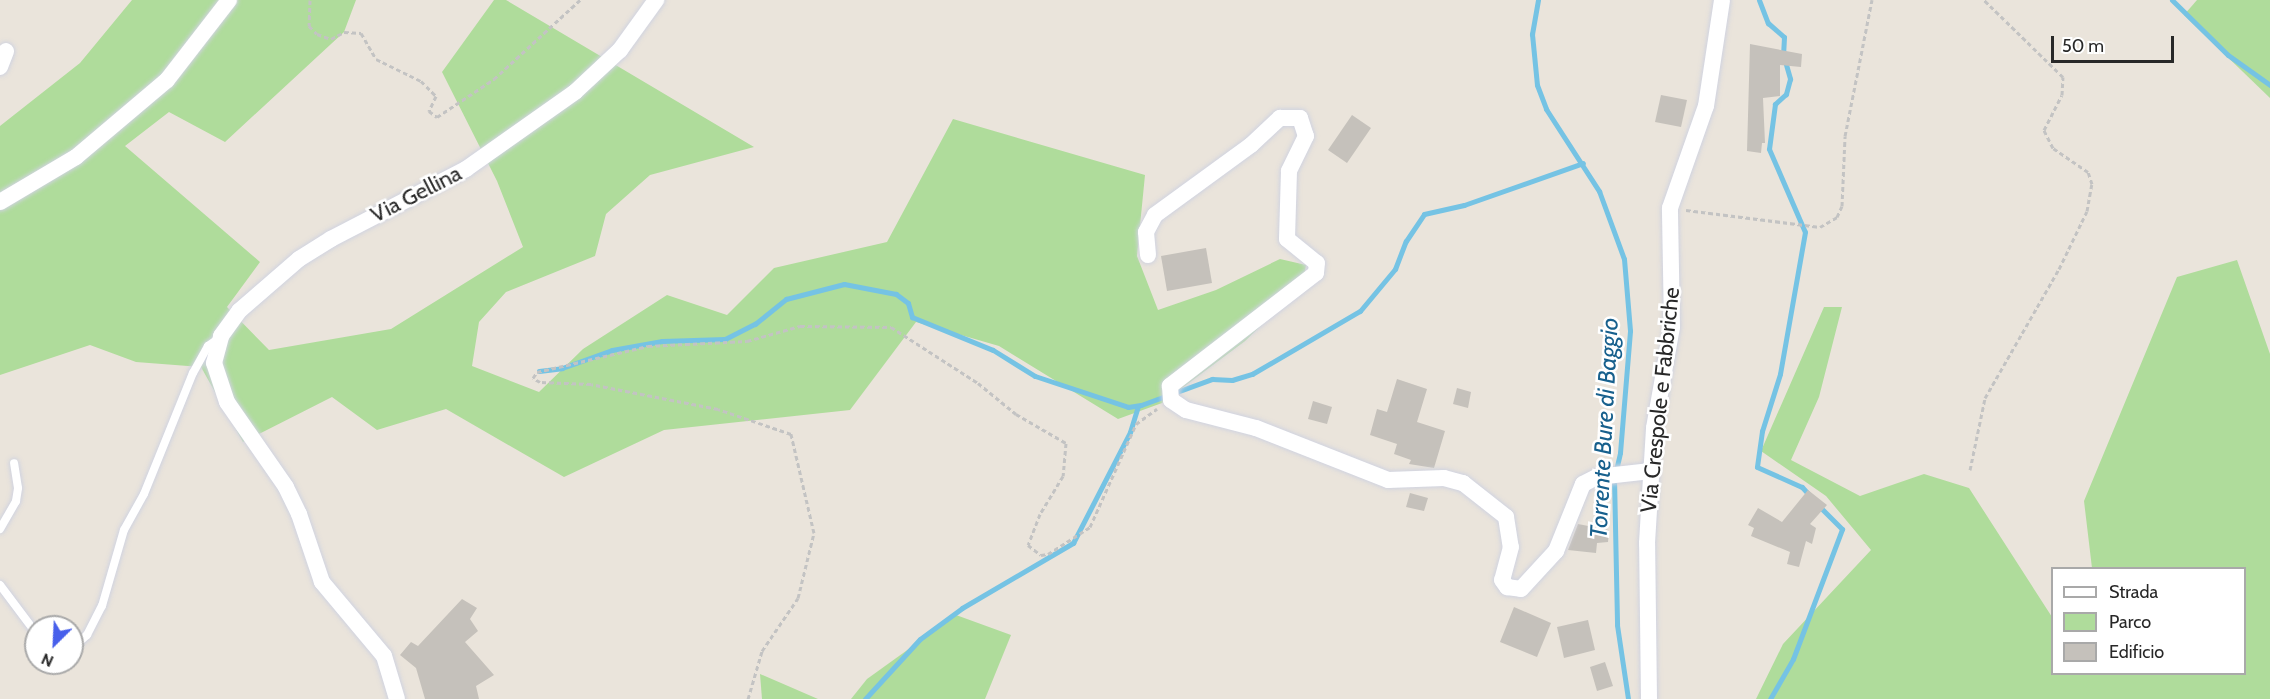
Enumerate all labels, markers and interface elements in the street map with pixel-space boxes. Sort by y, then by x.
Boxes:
scale bar [2054,24,2177,62]
text: 50 m [2062,35,2104,57]
street label: Via Gellina [366,160,466,228]
street label: Via Crespole e Fabbriche [1635,286,1685,514]
water label: Torrente Bure di Baggio [1584,317,1624,539]
legend [2051,567,2246,675]
text: Strada [2109,581,2158,603]
text: Parco [2109,611,2151,633]
north arrow [24,615,84,675]
text: Edificio [2109,641,2164,663]
text: N [38,649,56,671]

